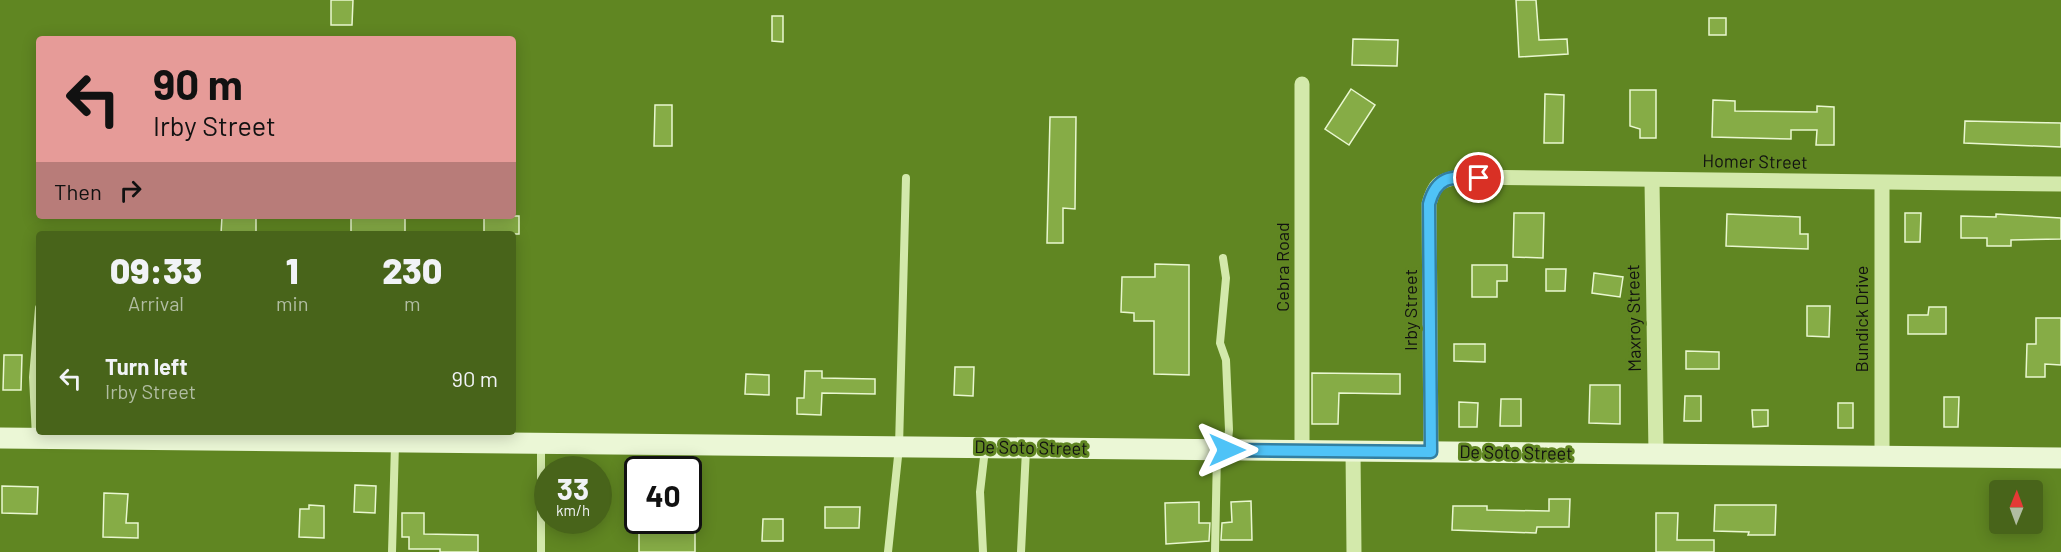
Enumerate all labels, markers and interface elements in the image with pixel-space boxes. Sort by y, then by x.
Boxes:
text: 90 m [153,58,243,108]
icon: left [54,60,132,138]
text: Irby Street [153,109,276,141]
street label: Homer Street [1702,149,1808,173]
pin [1453,152,1504,203]
icon: arrive [1462,161,1495,194]
icon: right [114,174,147,207]
text: Then [54,178,102,204]
street label: Cebra Road [1271,222,1293,312]
text: 09:33 [110,248,202,291]
text: 1 [286,248,299,291]
text: 230 [382,248,442,291]
street label: Maxroy Street [1621,264,1645,372]
street label: Bundick Drive [1850,266,1872,372]
street label: Irby Street [1399,269,1421,351]
text: Arrival [128,291,184,315]
text: min [276,291,308,315]
text: m [404,291,420,315]
text: Turn left [105,353,188,379]
icon: left [54,362,87,395]
text: 90 m [452,365,498,391]
text: Irby Street [105,379,196,403]
position arrow [1195,418,1259,482]
street label: De Soto Street [974,435,1088,459]
street label: De Soto Street [1459,440,1573,464]
speed limit sign: 40 [624,456,702,534]
text: 33 [557,470,589,506]
north arrow [1989,480,2043,534]
map controls [1989,480,2043,534]
text: km/h [556,501,590,519]

